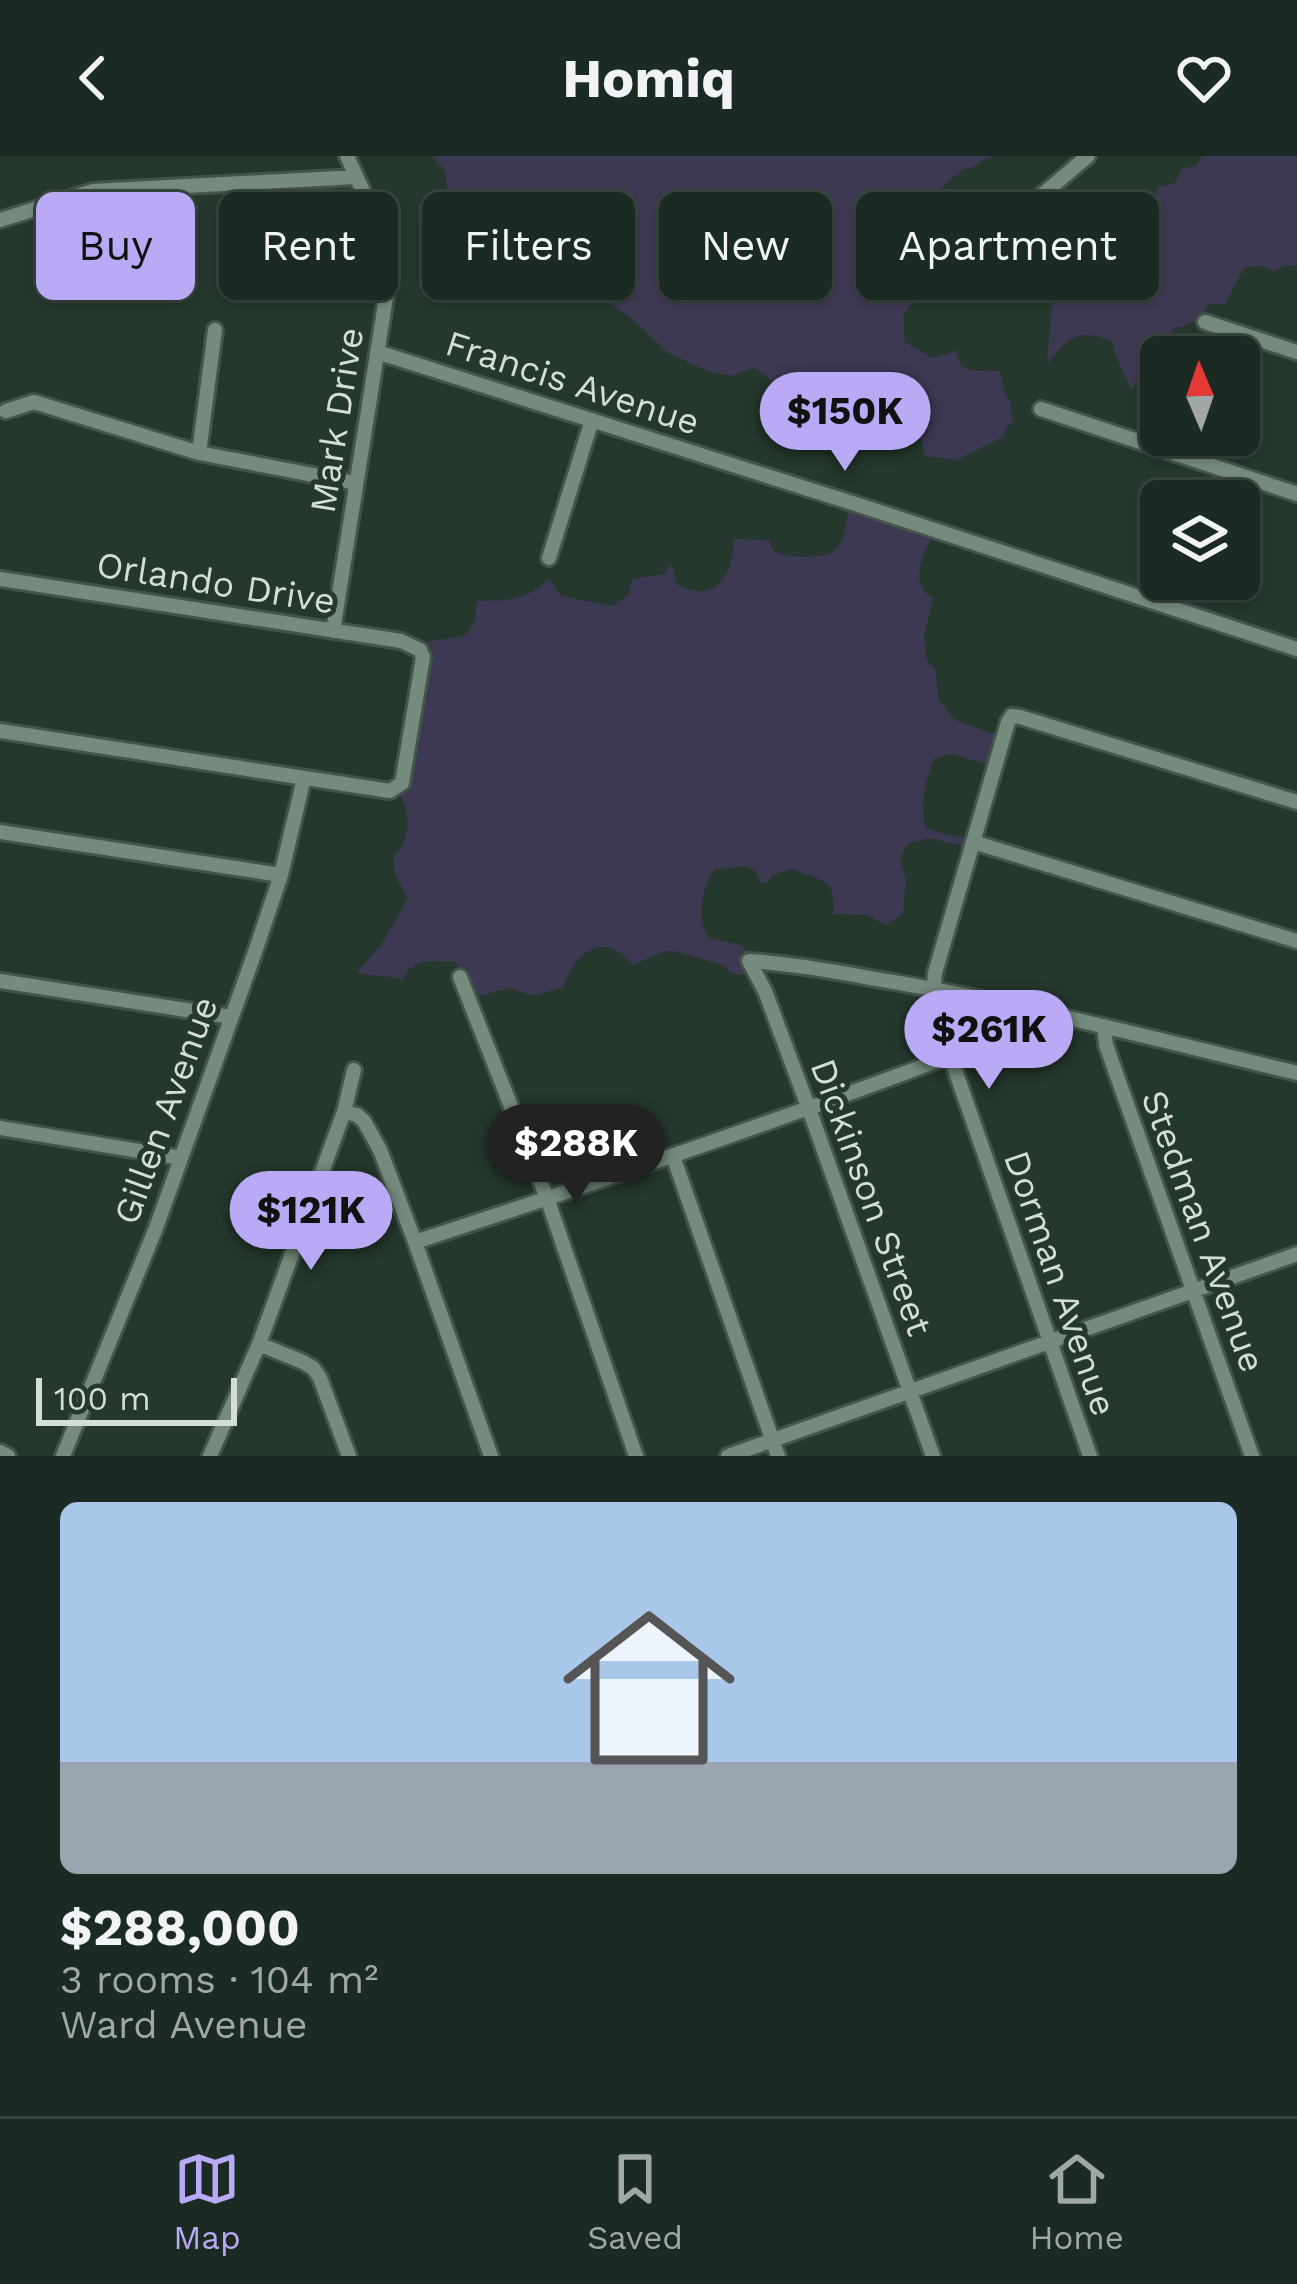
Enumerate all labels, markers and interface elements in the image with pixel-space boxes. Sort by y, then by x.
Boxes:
icon: back [60,45,126,111]
icon: heart [1171,45,1237,111]
text: Homiq [562,47,735,110]
chip: Buy [36,192,195,300]
chip: Rent [219,192,398,300]
chip: Filters [422,192,635,300]
chip: New [659,192,832,300]
chip: Apartment [856,192,1159,300]
street label: Francis Avenue [441,322,705,444]
street label: Mark Drive [302,325,372,516]
north arrow [1140,336,1260,456]
map controls [1140,336,1260,600]
pin: $150K [761,372,929,474]
text: $150K [787,388,903,433]
button: layers [1140,480,1260,600]
street label: Orlando Drive [93,543,338,623]
pin: $261K [905,990,1073,1092]
street label: Gillen Avenue [105,991,227,1230]
text: $261K [931,1006,1047,1051]
street label: Dickinson Street [802,1053,941,1341]
street label: Stedman Avenue [1133,1085,1274,1378]
pin: $288K [492,1104,660,1206]
text: $288K [514,1120,638,1165]
street label: Dorman Avenue [995,1145,1125,1421]
pin: $121K [227,1171,395,1273]
text: $121K [257,1187,365,1232]
scale bar [36,1372,237,1425]
text: 100 m [54,1379,151,1418]
icon: home [541,1580,757,1796]
text: $288,000 [60,1898,300,1957]
text: 3 rooms · 104 m² [60,1957,378,2002]
text: Ward Avenue [60,2002,307,2047]
tab: Map [173,2146,241,2257]
tab: Saved [587,2146,683,2257]
tab: Home [1029,2146,1124,2257]

